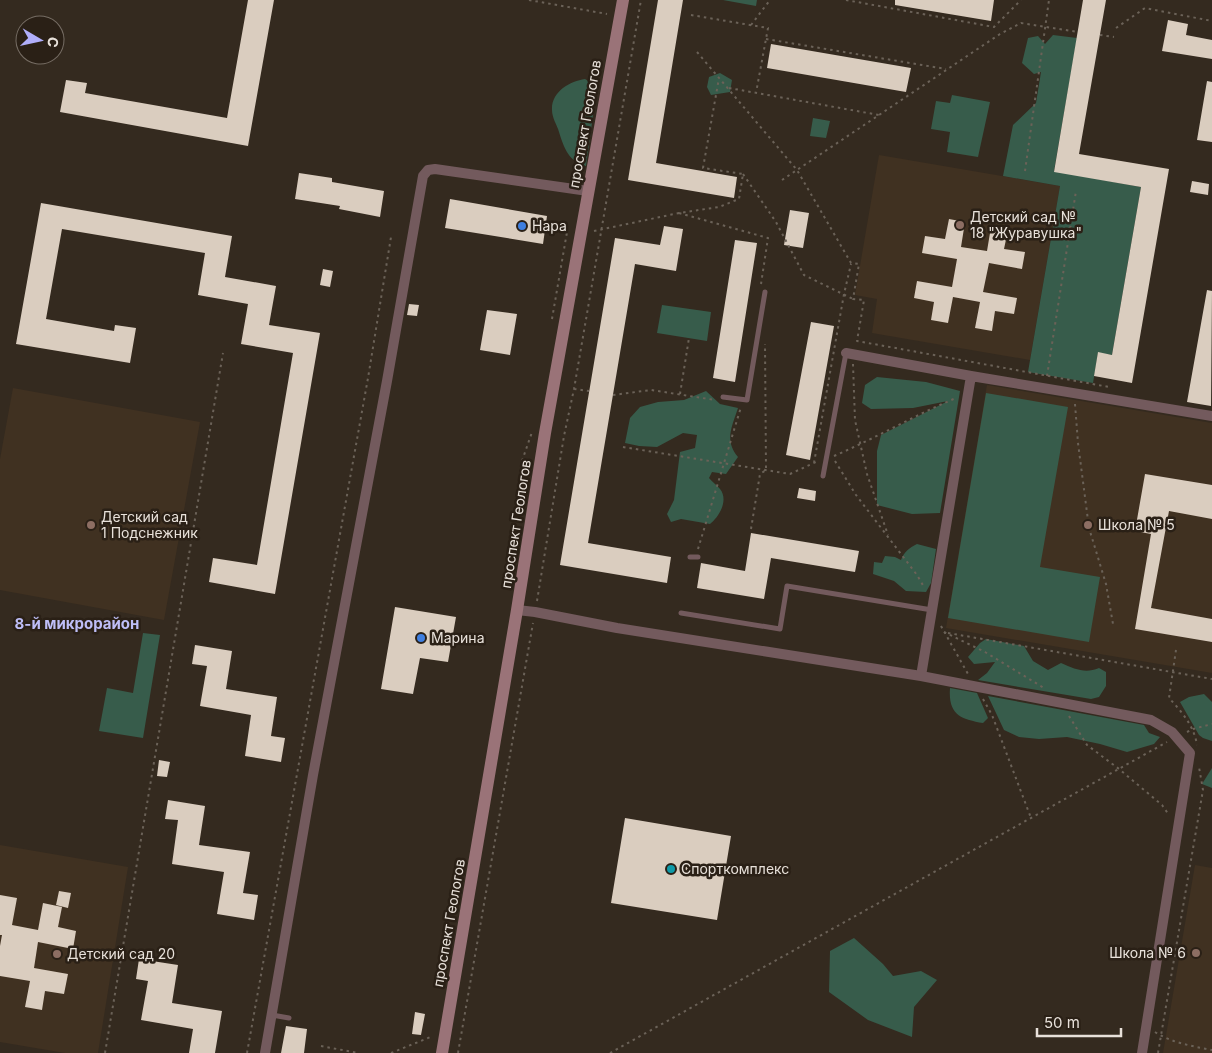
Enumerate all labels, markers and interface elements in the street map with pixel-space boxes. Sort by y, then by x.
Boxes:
north arrow [15,15,65,65]
text: С [44,36,63,49]
street label: проспект Геологов [565,58,604,189]
place label: Детский сад № 18 "Журавушка" [970,208,1082,241]
place label: Нара [532,217,567,234]
marker: Детский сад № 18 "Журавушка" [954,219,966,231]
marker: Нара [516,220,528,232]
street label: проспект Геологов [497,458,534,589]
place label: Детский сад 1 Подснежник [101,508,198,541]
place label: Школа № 5 [1098,516,1175,533]
marker: Детский сад 1 Подснежник [85,519,97,531]
marker: Школа № 5 [1082,519,1094,531]
district label: 8-й микрорайон [15,614,139,633]
place label: Марина [431,629,485,646]
marker: Марина [415,632,427,644]
street label: проспект Геологов [429,857,468,988]
place label: Спорткомплекс [681,860,789,877]
marker: Спорткомплекс [665,863,677,875]
place label: Школа № 6 [1109,944,1186,961]
place label: Детский сад 20 [67,945,175,962]
marker: Школа № 6 [1190,947,1202,959]
marker: Детский сад 20 [51,948,63,960]
scale bar [1037,1006,1121,1038]
text: 50 m [1044,1013,1080,1032]

